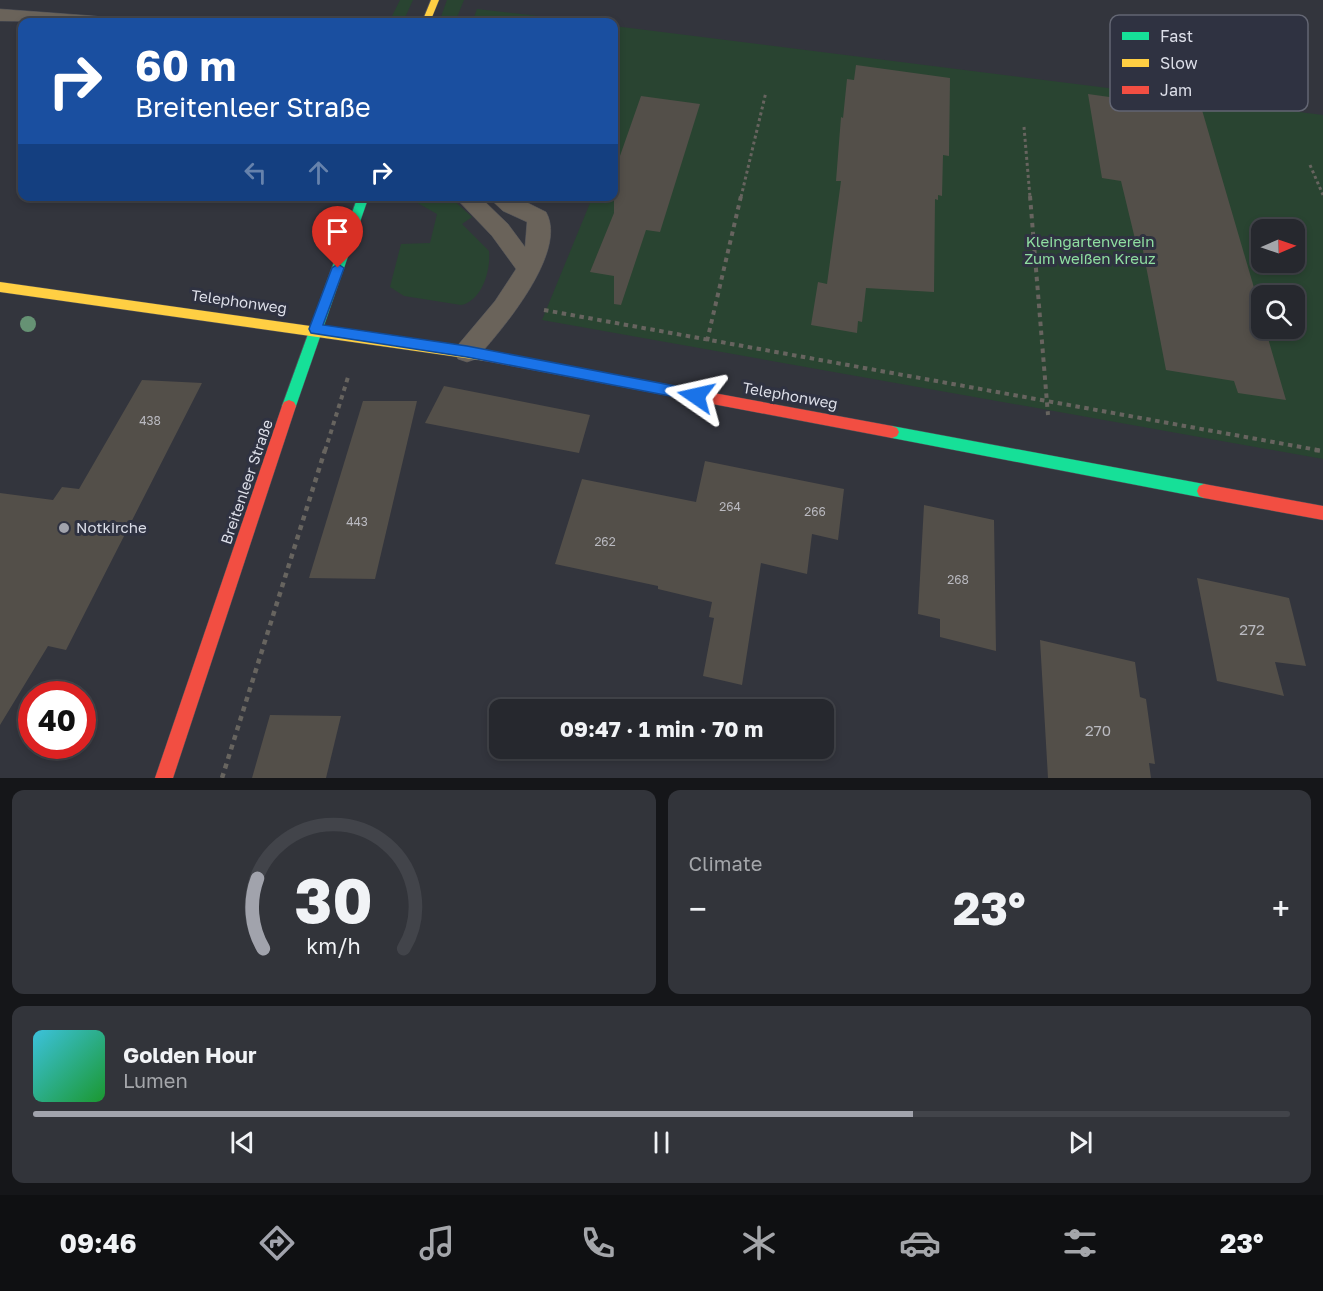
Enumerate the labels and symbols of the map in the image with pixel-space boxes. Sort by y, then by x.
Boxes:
legend [1110,15,1308,111]
text: Fast [1160,26,1193,46]
text: Slow [1160,53,1198,73]
text: Jam [1160,80,1192,100]
pin [312,206,363,268]
north arrow [1251,219,1305,273]
park label: Kleingartenverein Zum weißen Kreuz [1024,232,1156,267]
street label: Telephonweg [190,285,288,317]
position arrow [664,364,728,428]
street label: Telephonweg [741,378,839,412]
house number: 438 [139,413,161,428]
street label: Breitenleer Straße [216,417,276,546]
house number: 264 [719,499,741,514]
house number: 266 [804,504,826,519]
house number: 443 [346,514,368,529]
place label: Notkirche [76,518,147,536]
marker: Notkirche [57,521,71,535]
house number: 262 [594,534,616,549]
house number: 268 [947,572,969,587]
house number: 272 [1239,620,1265,638]
speed limit sign: 40 [18,681,96,759]
house number: 270 [1085,721,1111,739]

